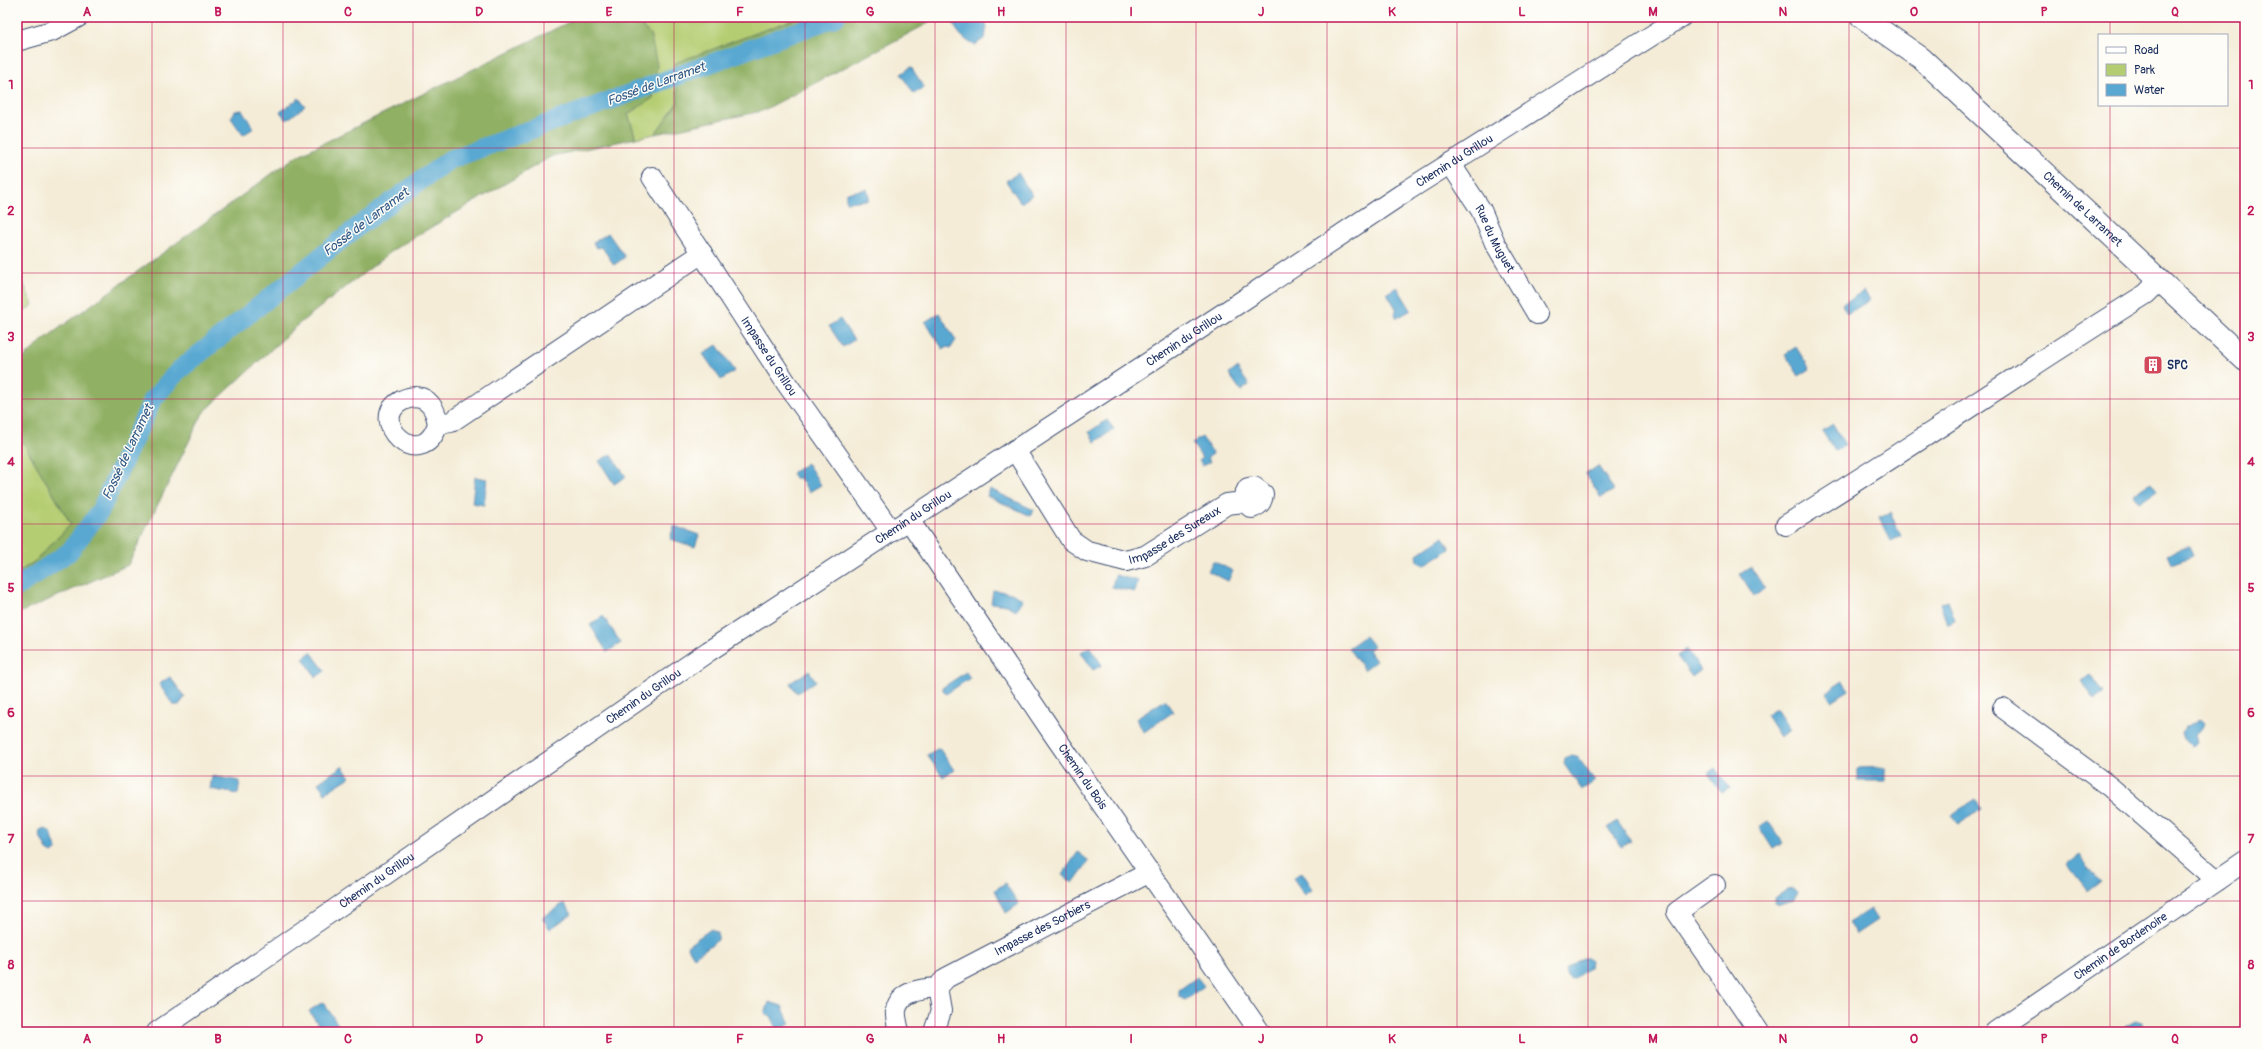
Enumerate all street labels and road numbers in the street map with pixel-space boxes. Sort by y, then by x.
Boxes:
street label: Chemin du Grillou [1413,131,1496,191]
street label: Chemin de Larramet [2040,168,2126,250]
street label: Rue du Muguet [1472,202,1518,275]
street label: Chemin du Grillou [1143,309,1225,370]
street label: Impasse du Grillou [738,314,800,399]
street label: Chemin du Grillou [872,487,954,547]
street label: Impasse des Sureaux [1127,502,1223,568]
street label: Chemin du Grillou [603,665,684,727]
street label: Chemin du Bois [1055,741,1111,813]
street label: Chemin du Grillou [336,849,417,912]
street label: Impasse des Sorbiers [992,897,1093,959]
street label: Chemin de Bordenoire [2071,909,2170,983]

